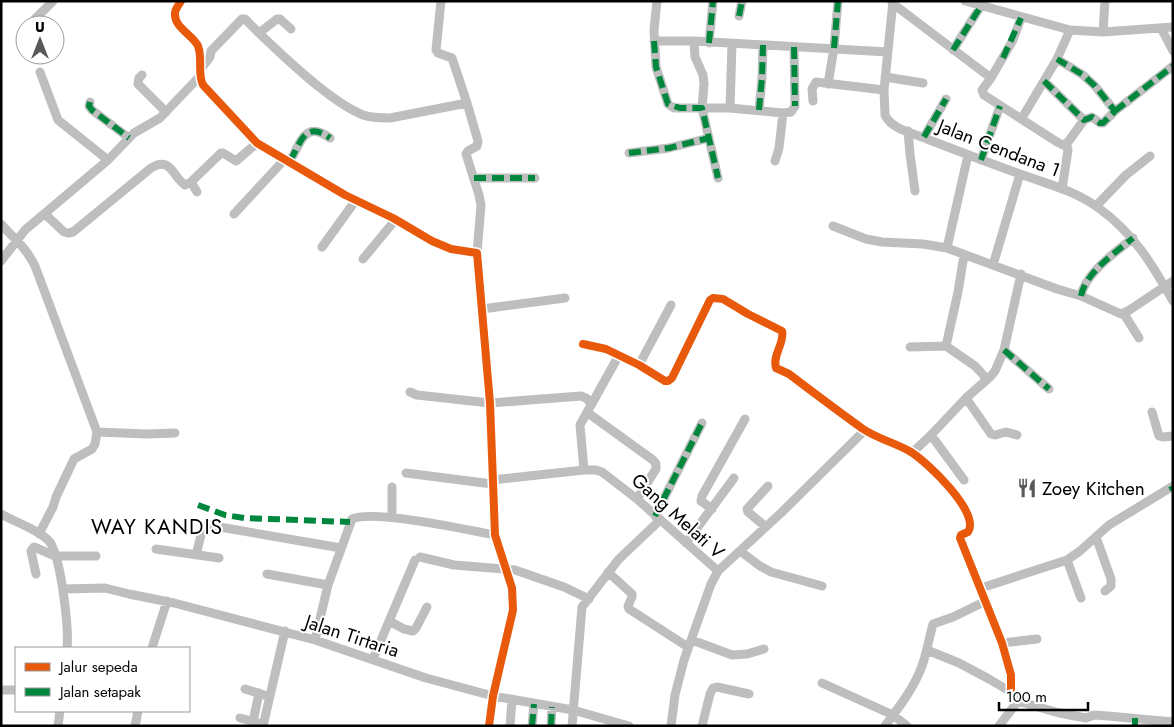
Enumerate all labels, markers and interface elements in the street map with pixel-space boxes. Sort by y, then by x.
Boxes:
north arrow [15,15,65,65]
text: U [35,17,45,37]
street label: Jalan Cendana 1 [931,111,1064,184]
street label: Gang Melati V [626,467,731,565]
place label: Zoey Kitchen [1042,475,1145,502]
restaurant icon: Zoey Kitchen [1016,477,1038,499]
district label: WAY KANDIS [91,512,223,542]
street label: Jalan Tirtaria [299,607,403,664]
legend [15,647,190,712]
text: Jalur sepeda [58,656,138,678]
scale bar [999,680,1088,712]
text: Jalan setapak [58,681,141,703]
text: 100 m [1006,686,1047,708]

